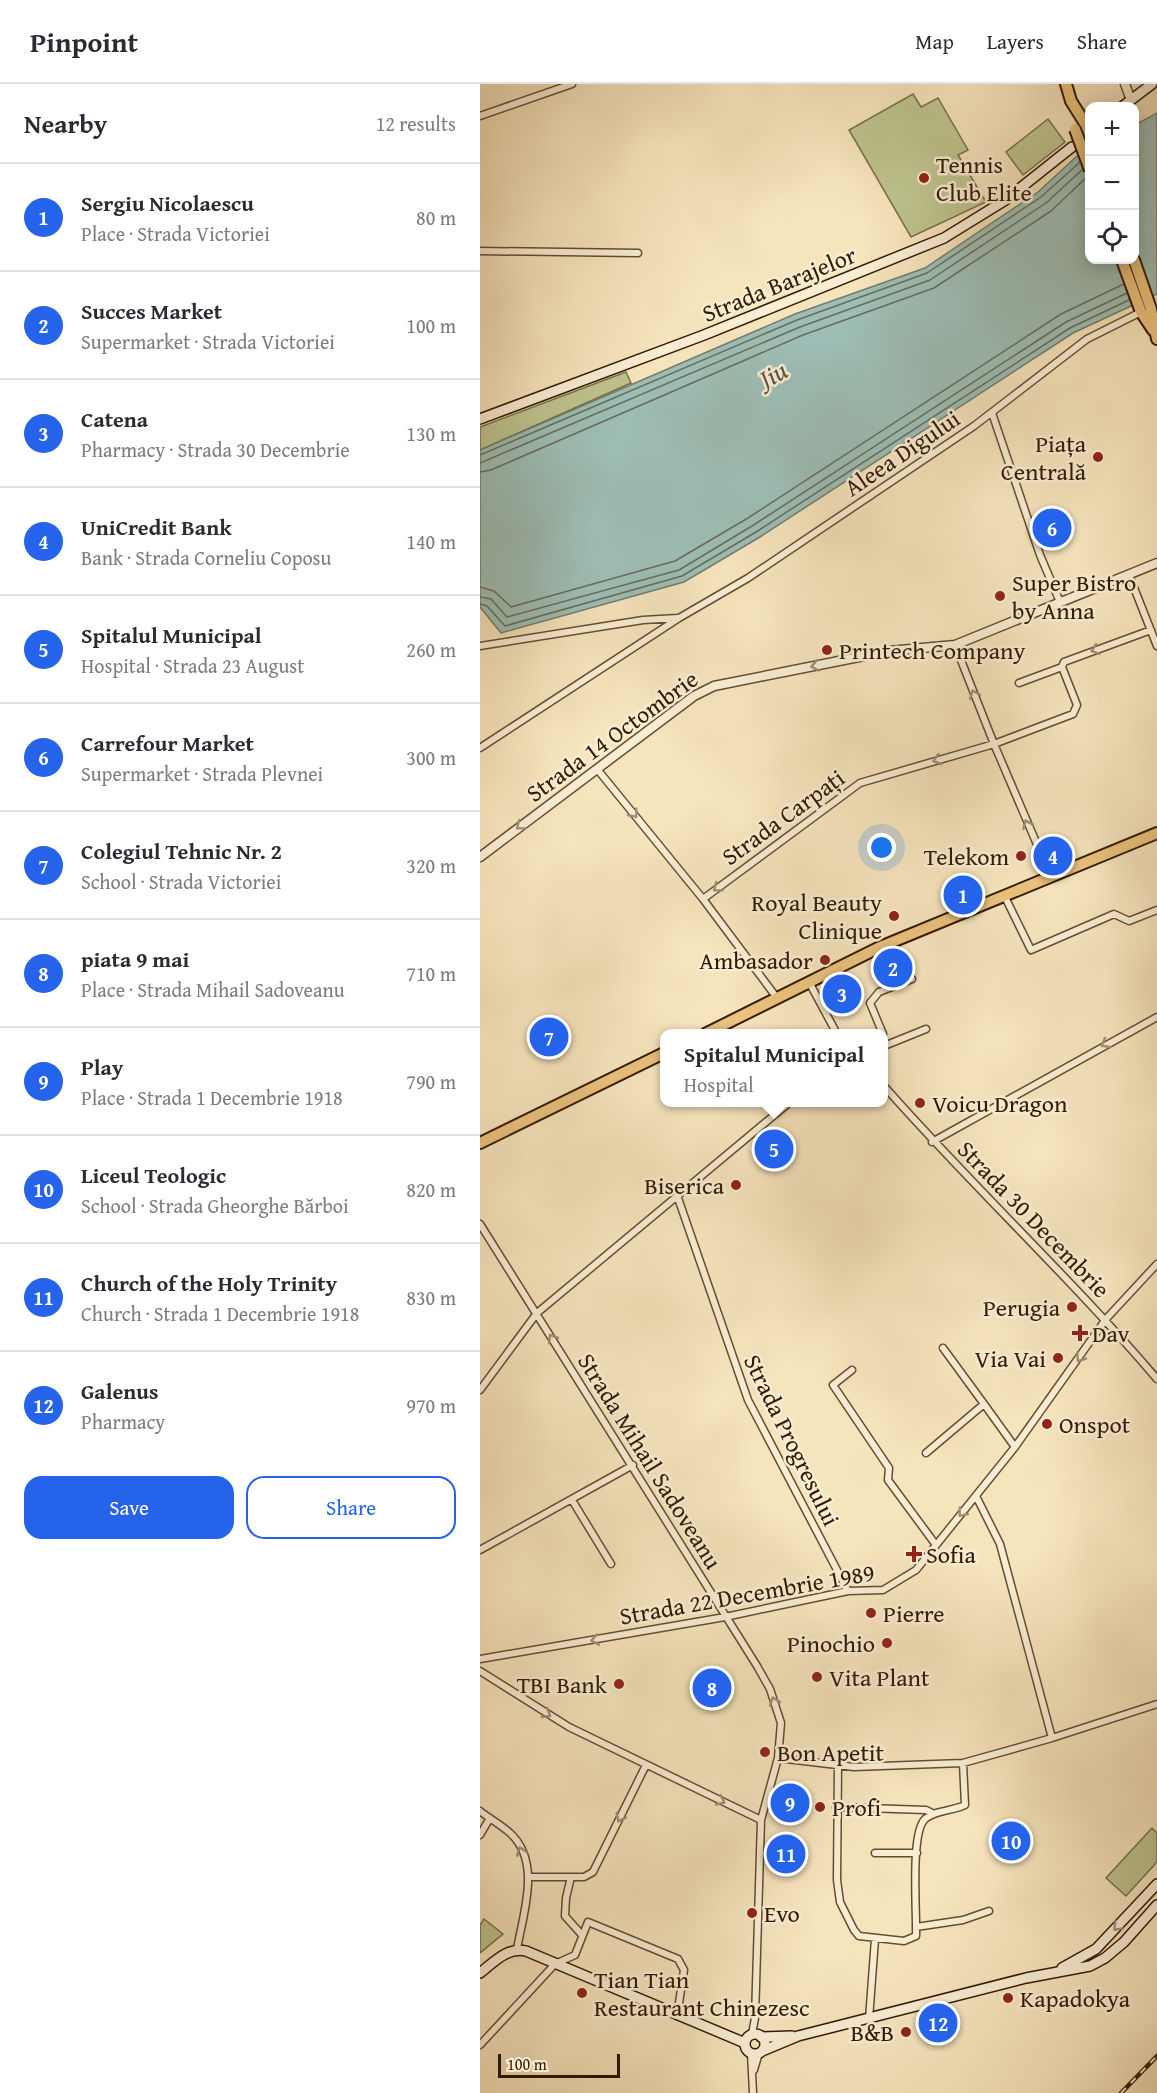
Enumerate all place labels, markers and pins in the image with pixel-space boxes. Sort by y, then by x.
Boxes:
place label: Tennis Club Elite [936,147,1032,210]
marker: Tennis Club Elite [917,171,931,185]
place label: Piața Centrală [1001,426,1087,489]
marker: Piața Centrală [1091,450,1105,464]
pin: 6 [1032,506,1072,550]
place label: Super Bistro by Anna [1012,565,1136,628]
marker: Super Bistro by Anna [993,589,1007,603]
place label: Printech Company [839,633,1025,668]
marker: Printech Company [820,643,834,657]
pin: 4 [1034,834,1072,878]
place label: Telekom [924,839,1009,874]
marker: Telekom [1014,849,1028,863]
pin: 1 [944,872,982,918]
place label: Royal Beauty Clinique [751,885,882,948]
marker: Royal Beauty Clinique [887,909,901,923]
place label: Ambasador [699,943,813,978]
pin: 2 [874,946,912,990]
marker: Ambasador [818,953,832,967]
pin: 3 [822,972,862,1016]
pin: 7 [530,1014,568,1060]
place label: Voicu Dragon [932,1086,1068,1121]
marker: Voicu Dragon [913,1096,927,1110]
pin: 5 [754,1126,794,1172]
place label: Biserica [644,1168,725,1203]
marker: Biserica [729,1178,743,1192]
place label: Perugia [983,1290,1061,1325]
marker: Perugia [1065,1300,1079,1314]
place label: Dav [1092,1316,1130,1351]
marker: Dav [1073,1326,1087,1340]
place label: Via Vai [975,1341,1046,1376]
marker: Via Vai [1051,1351,1065,1365]
place label: Onspot [1059,1407,1131,1442]
marker: Onspot [1040,1417,1054,1431]
place label: Sofia [926,1537,976,1572]
marker: Sofia [907,1547,921,1561]
place label: Pierre [883,1596,945,1631]
marker: Pierre [864,1606,878,1620]
place label: Pinochio [787,1626,875,1661]
marker: Pinochio [880,1636,894,1650]
place label: Vita Plant [829,1660,930,1695]
pin: 8 [692,1666,732,1710]
place label: TBI Bank [517,1667,608,1702]
marker: Vita Plant [810,1670,824,1684]
marker: TBI Bank [612,1677,626,1691]
place label: Bon Apetit [777,1735,885,1770]
marker: Bon Apetit [758,1745,772,1759]
pin: 9 [770,1780,810,1826]
place label: Profi [832,1790,881,1825]
marker: Profi [813,1800,827,1814]
pin: 10 [992,1818,1030,1864]
pin: 11 [766,1832,806,1876]
place label: Evo [764,1896,800,1931]
marker: Evo [745,1906,759,1920]
place label: Tian Tian Restaurant Chinezesc [594,1962,810,2025]
place label: Kapadokya [1020,1981,1131,2016]
marker: Tian Tian Restaurant Chinezesc [575,1986,589,2000]
marker: Kapadokya [1001,1991,1015,2005]
pin: 12 [918,2000,958,2046]
place label: B&B [851,2015,894,2050]
marker: B&B [899,2025,913,2039]

